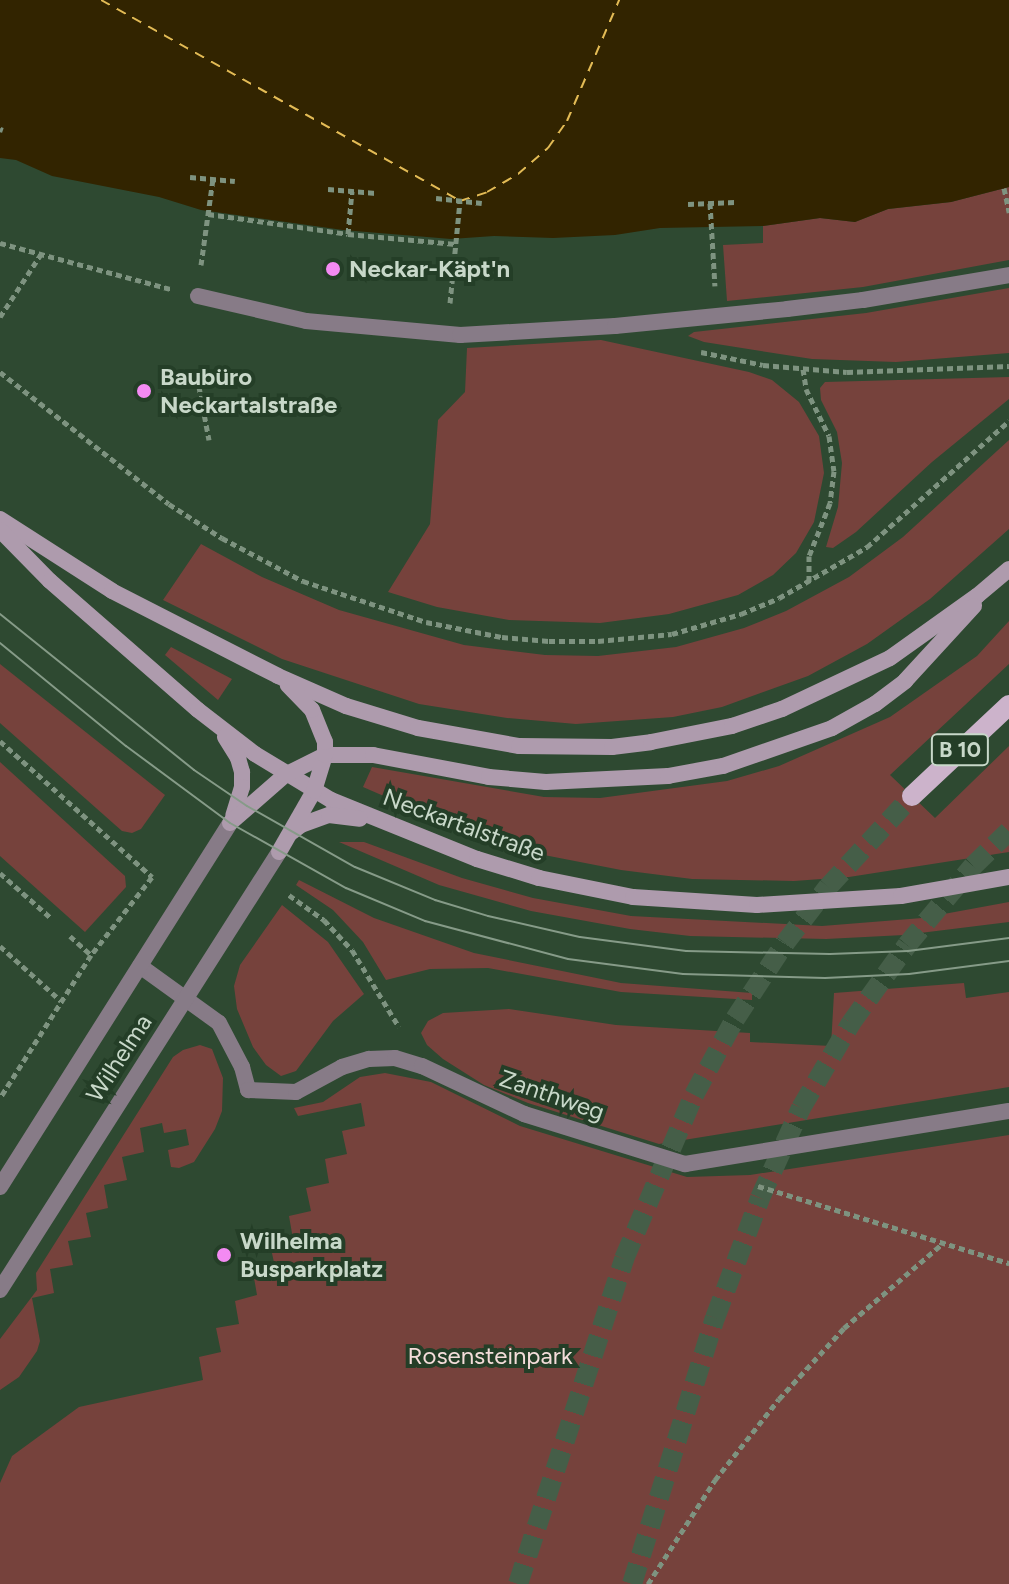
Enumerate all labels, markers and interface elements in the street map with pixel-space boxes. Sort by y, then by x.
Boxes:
place label: Neckar-Käpt'n [349,255,510,283]
marker: Neckar-Käpt'n [324,260,342,278]
place label: Baubüro Neckartalstraße [160,363,337,419]
marker: Baubüro Neckartalstraße [135,382,153,400]
road number: B 10 [930,732,990,768]
street label: Neckartalstraße [379,782,549,868]
street label: Wilhelma [80,1009,158,1107]
street label: Zanthweg [496,1064,608,1126]
place label: Wilhelma Busparkplatz [240,1227,383,1283]
marker: Wilhelma Busparkplatz [215,1246,233,1264]
park label: Rosensteinpark [407,1342,573,1370]

